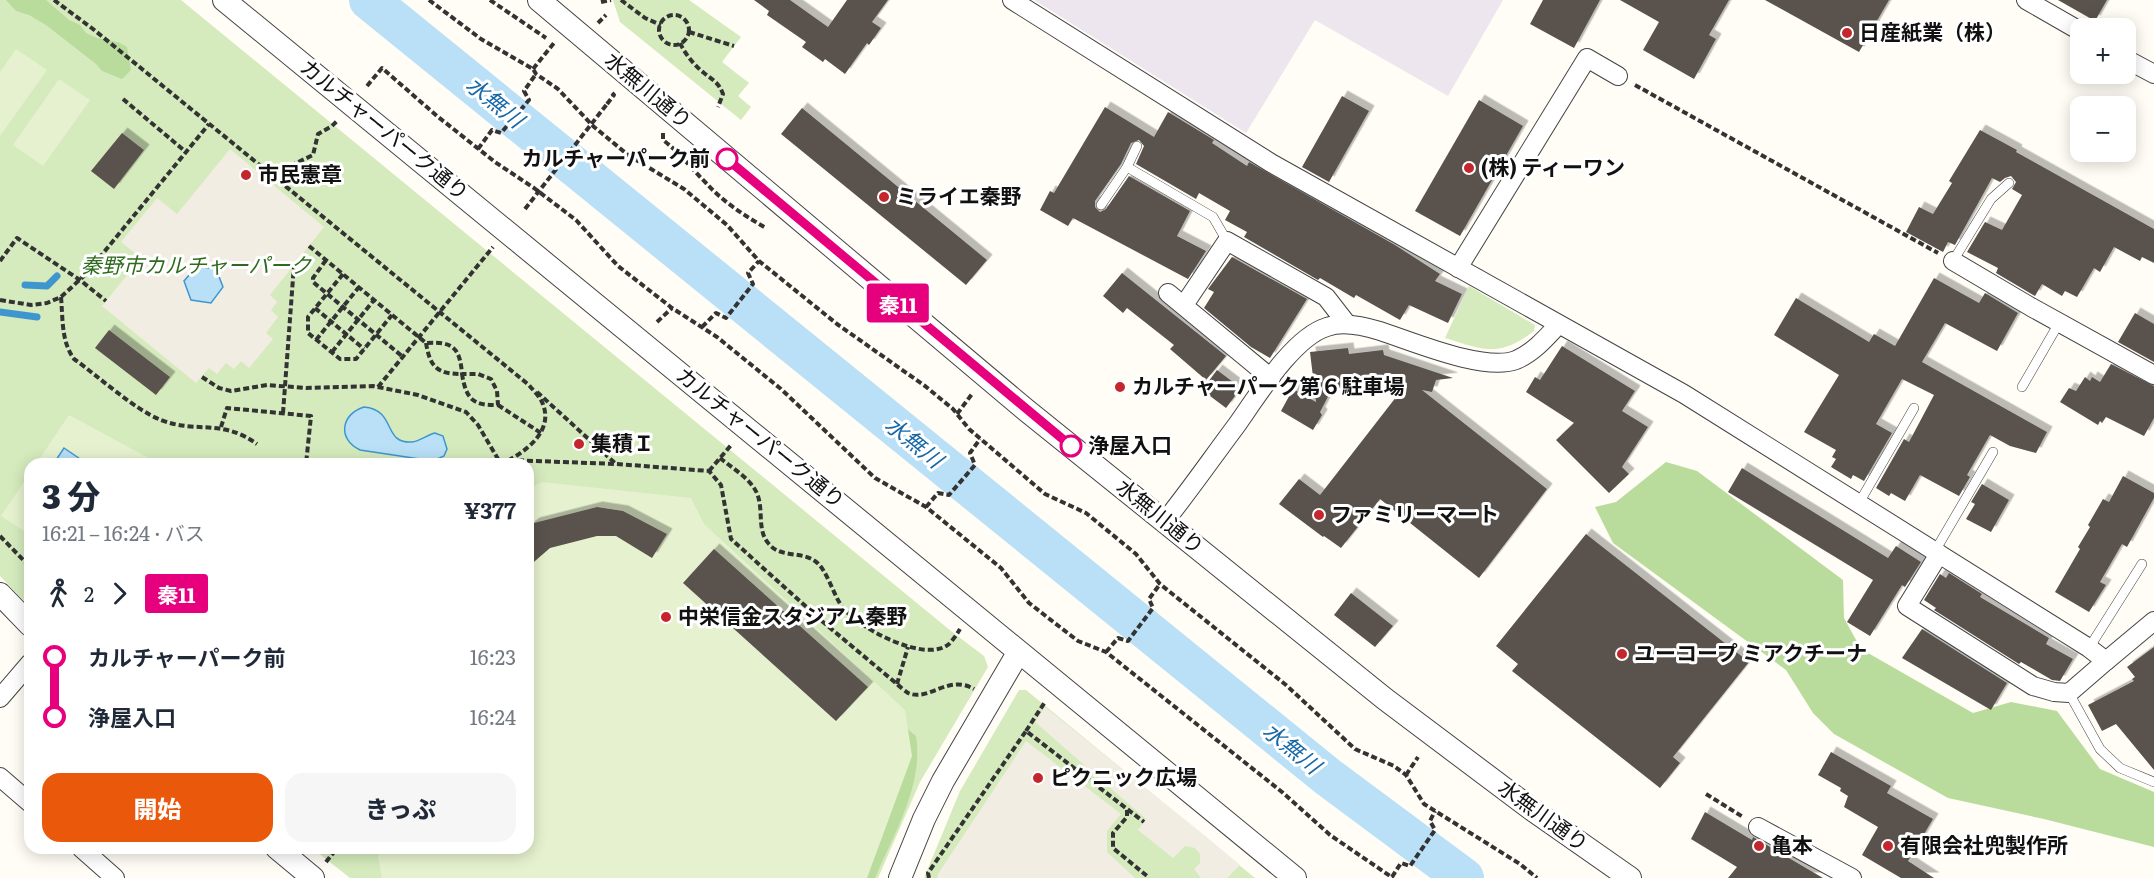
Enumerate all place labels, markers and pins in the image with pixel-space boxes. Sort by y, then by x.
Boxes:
place label: 日産紙業（株） [1859,15,2006,46]
marker: 日産紙業（株） [1840,26,1854,40]
place label: カルチャーパーク前 [521,141,710,172]
marker: カルチャーパーク前 [716,148,738,170]
place label: (株) ティーワン [1481,150,1625,181]
place label: 市民憲章 [258,157,342,188]
marker: (株) ティーワン [1462,161,1476,175]
marker: 市民憲章 [239,168,253,182]
place label: ミライエ秦野 [896,179,1022,210]
marker: ミライエ秦野 [877,190,891,204]
place label: カルチャーパーク第６駐車場 [1132,369,1405,400]
marker: カルチャーパーク第６駐車場 [1113,380,1127,394]
place label: 集積Ｉ [591,426,654,457]
place label: 浄屋入口 [1088,428,1172,459]
marker: 浄屋入口 [1060,435,1082,457]
marker: 集積Ｉ [572,437,586,451]
place label: ファミリーマート [1331,497,1499,528]
marker: ファミリーマート [1312,508,1326,522]
place label: 中栄信金スタジアム秦野 [678,599,908,630]
marker: 中栄信金スタジアム秦野 [659,610,673,624]
place label: ユーコープ ミアクチーナ [1634,636,1867,667]
marker: ユーコープ ミアクチーナ [1615,647,1629,661]
place label: ピクニック広場 [1050,760,1197,791]
marker: ピクニック広場 [1031,771,1045,785]
place label: 亀本 [1771,828,1813,859]
place label: 有限会社兜製作所 [1900,828,2068,859]
marker: 亀本 [1752,839,1766,853]
marker: 有限会社兜製作所 [1881,839,1895,853]

